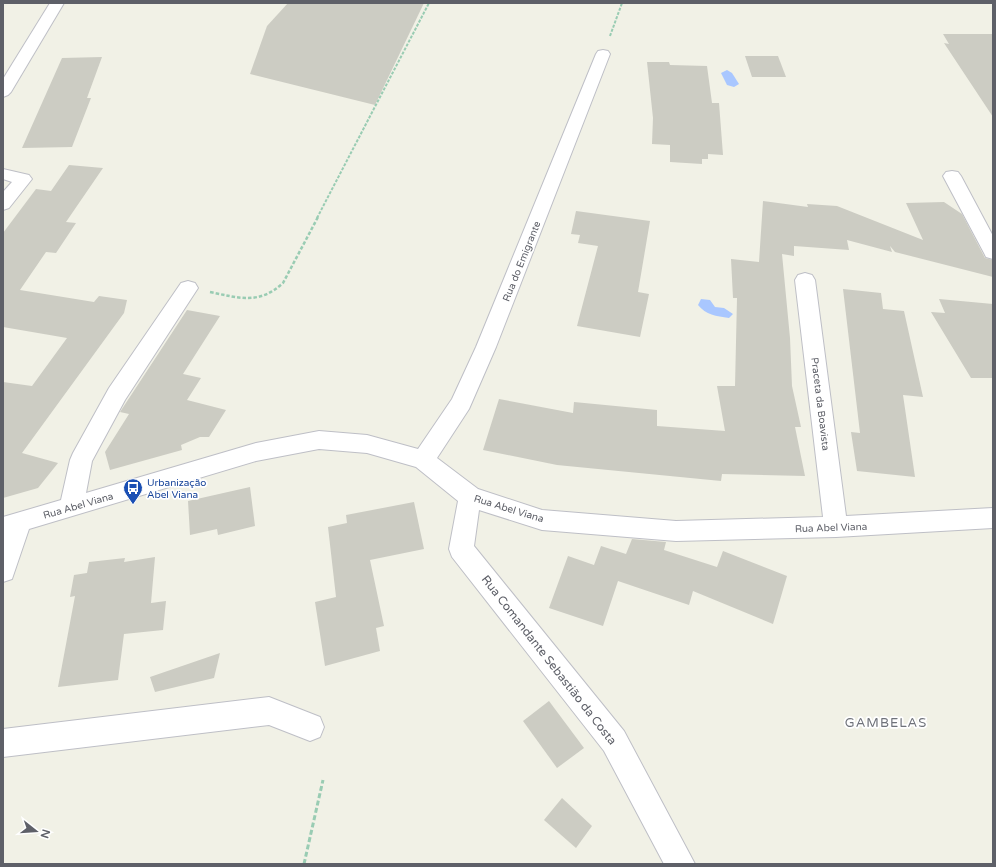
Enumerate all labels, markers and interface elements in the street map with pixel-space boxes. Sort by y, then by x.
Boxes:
street label: Rua do Emigrante [500,219,544,303]
street label: Praceta da Boavista [808,357,832,452]
bus stop icon: Urbanização Abel Viana [122,477,144,505]
place label: Urbanização Abel Viana [147,477,206,501]
street label: Rua Abel Viana [42,490,115,522]
street label: Rua Abel Viana [472,493,545,525]
street label: Rua Abel Viana [795,521,868,535]
street label: Rua Comandante Sebastião da Costa [479,573,619,747]
district label: GAMBELAS [845,715,927,731]
north arrow [16,811,56,851]
text: N [38,828,53,840]

